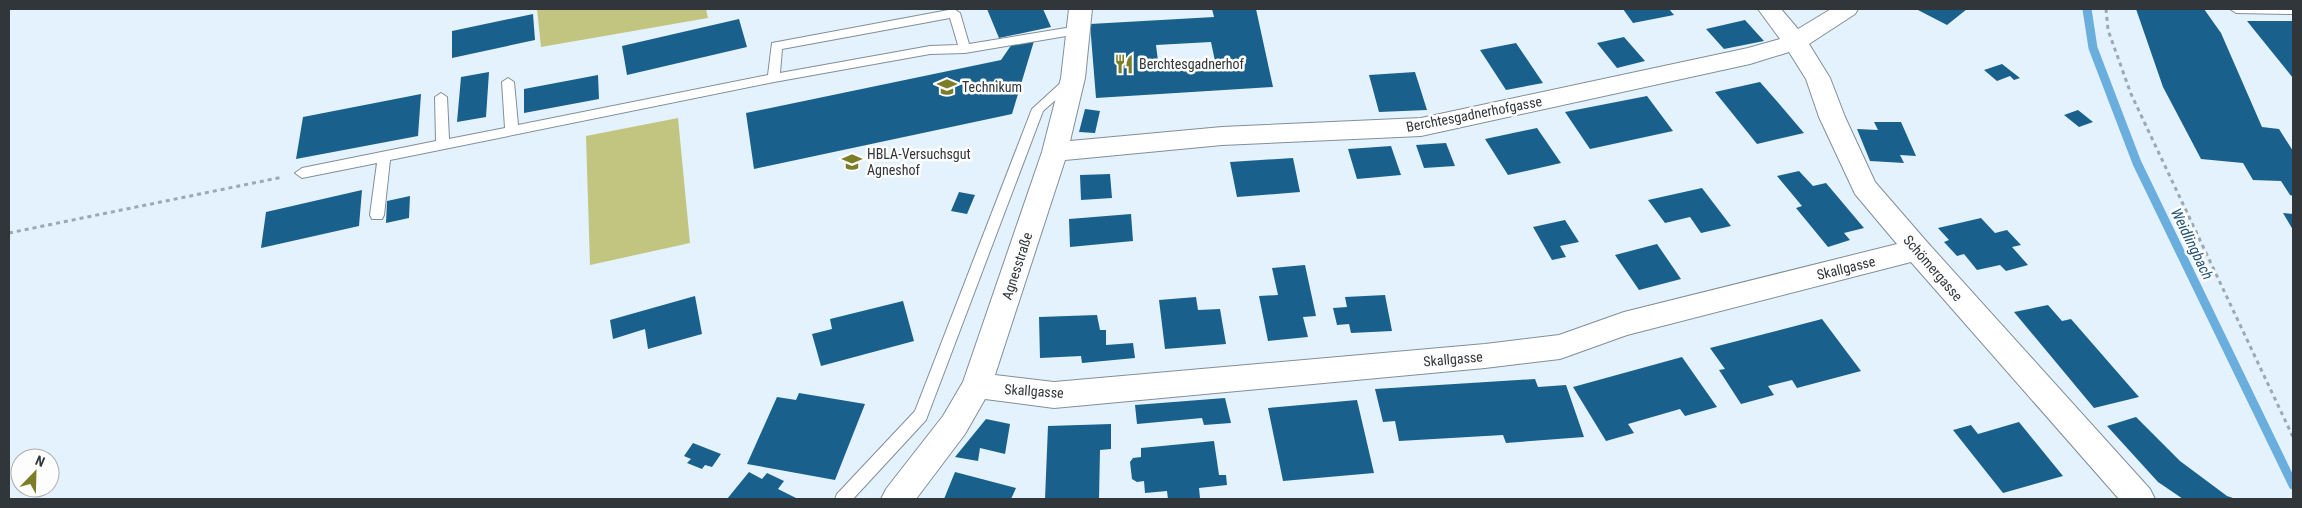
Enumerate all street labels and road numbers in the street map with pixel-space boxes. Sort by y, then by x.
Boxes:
street label: Berchtesgadnerhofgasse [1405,93,1544,135]
street label: Agnesstraße [999,230,1036,302]
street label: Schömergasse [1900,232,1966,304]
street label: Skallgasse [1815,253,1877,283]
street label: Skallgasse [1423,348,1484,370]
street label: Skallgasse [1004,381,1065,401]

